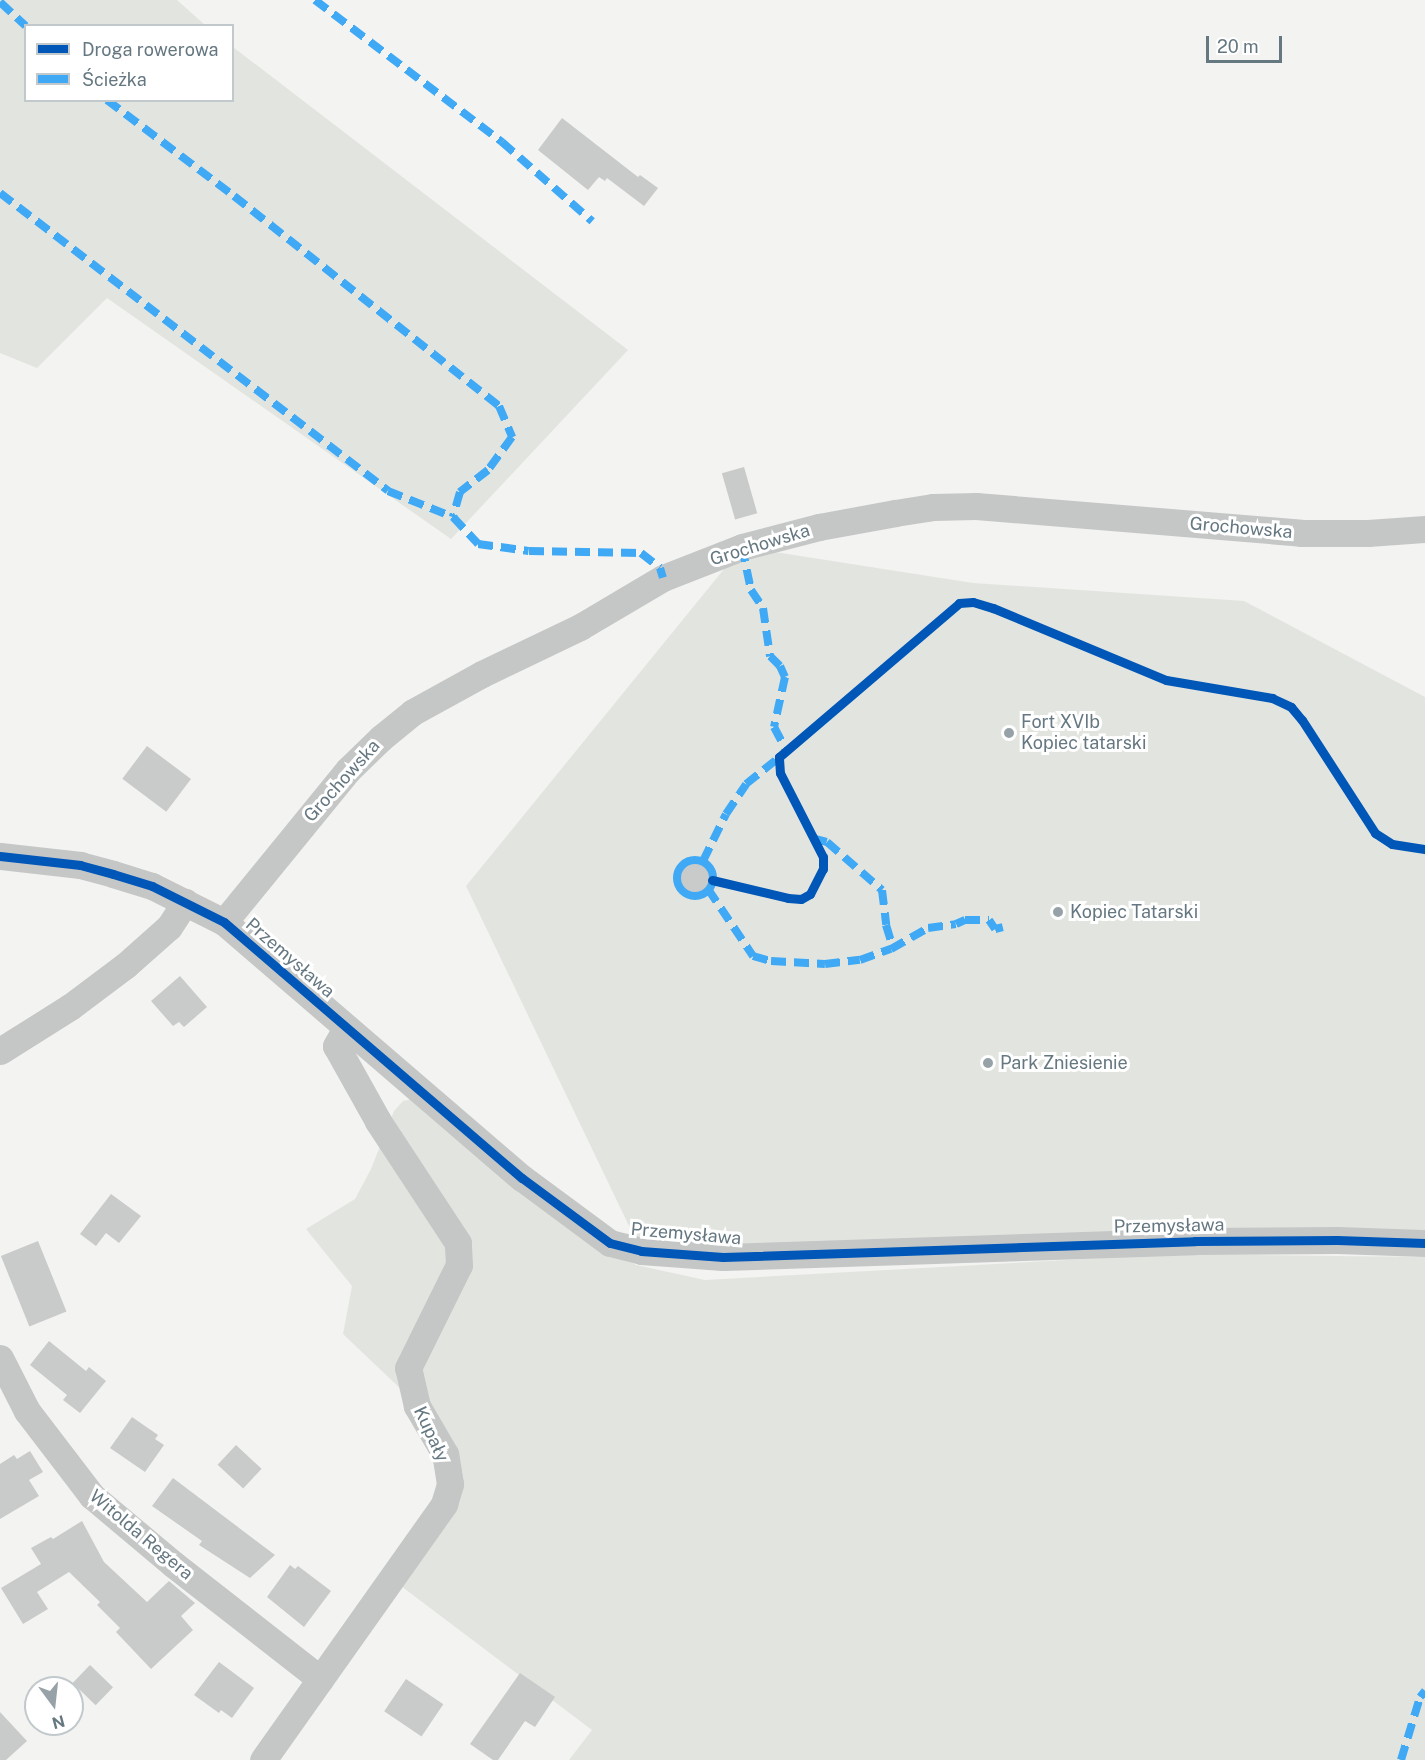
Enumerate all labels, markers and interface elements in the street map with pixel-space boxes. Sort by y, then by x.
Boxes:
legend [24,24,234,102]
scale bar [1209,24,1286,62]
text: 20 m [1217,36,1259,57]
text: Droga rowerowa [82,39,218,60]
text: Ścieżka [82,69,147,90]
street label: Grochowska [1189,513,1293,543]
street label: Grochowska [708,520,812,570]
place label: Fort XVIb Kopiec tatarski [1021,712,1147,754]
marker: Fort XVIb Kopiec tatarski [1002,726,1016,740]
street label: Grochowska [299,735,385,827]
place label: Kopiec Tatarski [1070,901,1198,923]
marker: Kopiec Tatarski [1051,905,1065,919]
street label: Przemysława [241,914,339,1002]
place label: Park Zniesienie [1000,1052,1128,1074]
marker: Park Zniesienie [981,1056,995,1070]
street label: Przemysława [1113,1214,1225,1238]
street label: Przemysława [630,1218,742,1250]
street label: Kupały [409,1403,453,1465]
street label: Witolda Regera [85,1485,197,1585]
north arrow [24,1676,84,1736]
text: N [50,1711,67,1733]

